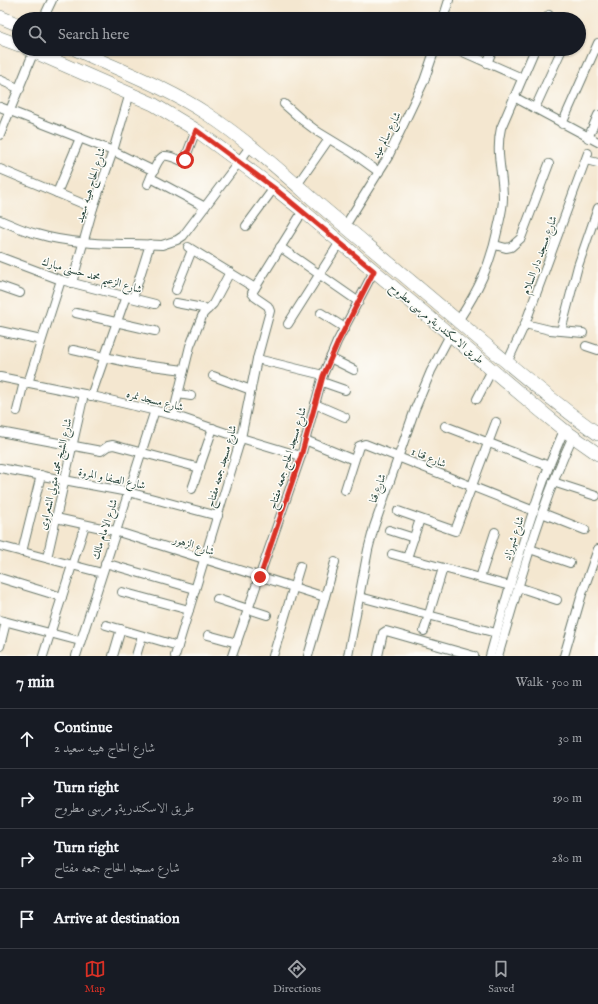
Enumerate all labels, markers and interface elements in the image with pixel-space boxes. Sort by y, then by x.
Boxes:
search box [12,12,586,56]
icon: search [26,23,48,45]
text: Search here [58,25,129,44]
street label: شارع سالم عيد [369,110,406,162]
street label: شارع الحاج هيبه سعيد [73,146,112,226]
route start [176,151,194,169]
street label: شارع مسجد دار السلام [519,214,563,297]
street label: شارع الزعيم محمد حسنى مبارك [39,255,144,300]
street label: طريق الاسكندرية, مرسى مطروح [384,280,486,370]
street label: شارع مسجد نمره [124,387,185,417]
street label: شارع مسجد الحاج جمعه مفتاح [266,405,313,512]
street label: شارع الشيخ محمد متولي الشعراوى [36,417,79,532]
street label: شارع مسجد جمعه مفتاح [204,423,243,510]
street label: شارع قنا 1 [408,445,448,473]
street label: شارع الصفا و المروة [77,465,147,495]
street label: شارع قنا [366,472,392,505]
street label: شارع الامام مالك [89,497,123,562]
street label: شارع شهرزاد [500,514,530,563]
street label: شارع الزهور [170,532,216,561]
route end [251,568,269,586]
text: 7 min [16,672,54,693]
text: Walk · 500 m [515,674,582,691]
text: Continue [54,718,112,737]
icon: ahead [16,728,38,750]
text: 30 m [558,730,582,747]
text: شارع الحاج هيبه سعيد 2 [54,740,155,757]
text: Turn right [54,778,119,797]
icon: right [16,788,38,810]
text: 190 m [552,790,582,807]
text: طريق الاسكندرية, مرسى مطروح [54,800,195,817]
text: Turn right [54,838,119,857]
icon: right [16,848,38,870]
text: 280 m [552,850,582,867]
text: شارع مسجد الحاج جمعه مفتاح [54,860,180,877]
icon: arrive [16,908,38,930]
text: Arrive at destination [54,909,180,928]
tab: Map [84,958,106,996]
tab: Directions [273,958,321,996]
tab: Saved [488,958,514,996]

